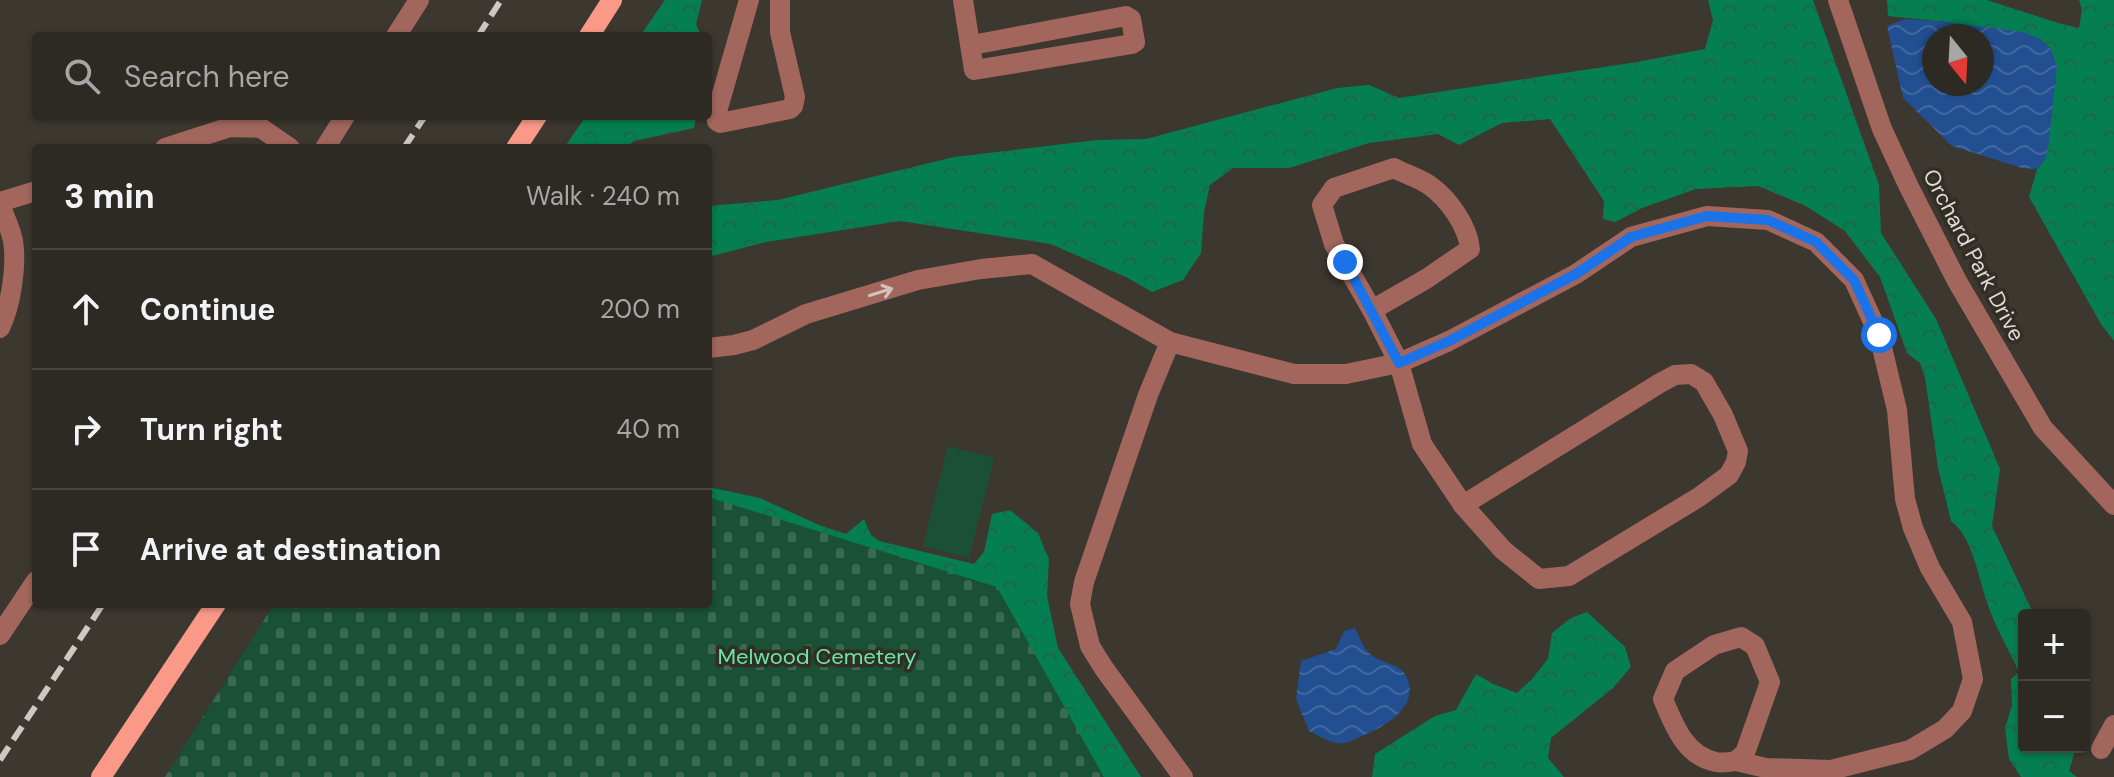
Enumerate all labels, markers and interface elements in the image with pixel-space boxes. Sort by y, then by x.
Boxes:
north arrow [1922,24,1994,96]
search box [32,32,712,120]
icon: search [60,54,104,98]
text: Search here [124,57,290,96]
street label: Orchard Park Drive [1916,164,2032,346]
text: 3 min [64,174,155,219]
text: Walk · 240 m [526,179,680,213]
route end [1327,244,1363,280]
one-way arrow [868,284,893,298]
icon: ahead [64,287,108,331]
text: Continue [140,290,275,329]
text: 200 m [600,292,680,326]
route start [1861,317,1897,353]
icon: right [64,407,108,451]
text: Turn right [140,410,283,449]
text: 40 m [616,412,680,446]
icon: arrive [64,527,108,571]
text: Arrive at destination [140,530,441,569]
map controls [2018,609,2090,753]
button: + [2018,609,2090,681]
park label: Melwood Cemetery [717,642,917,671]
button: − [2018,681,2090,753]

